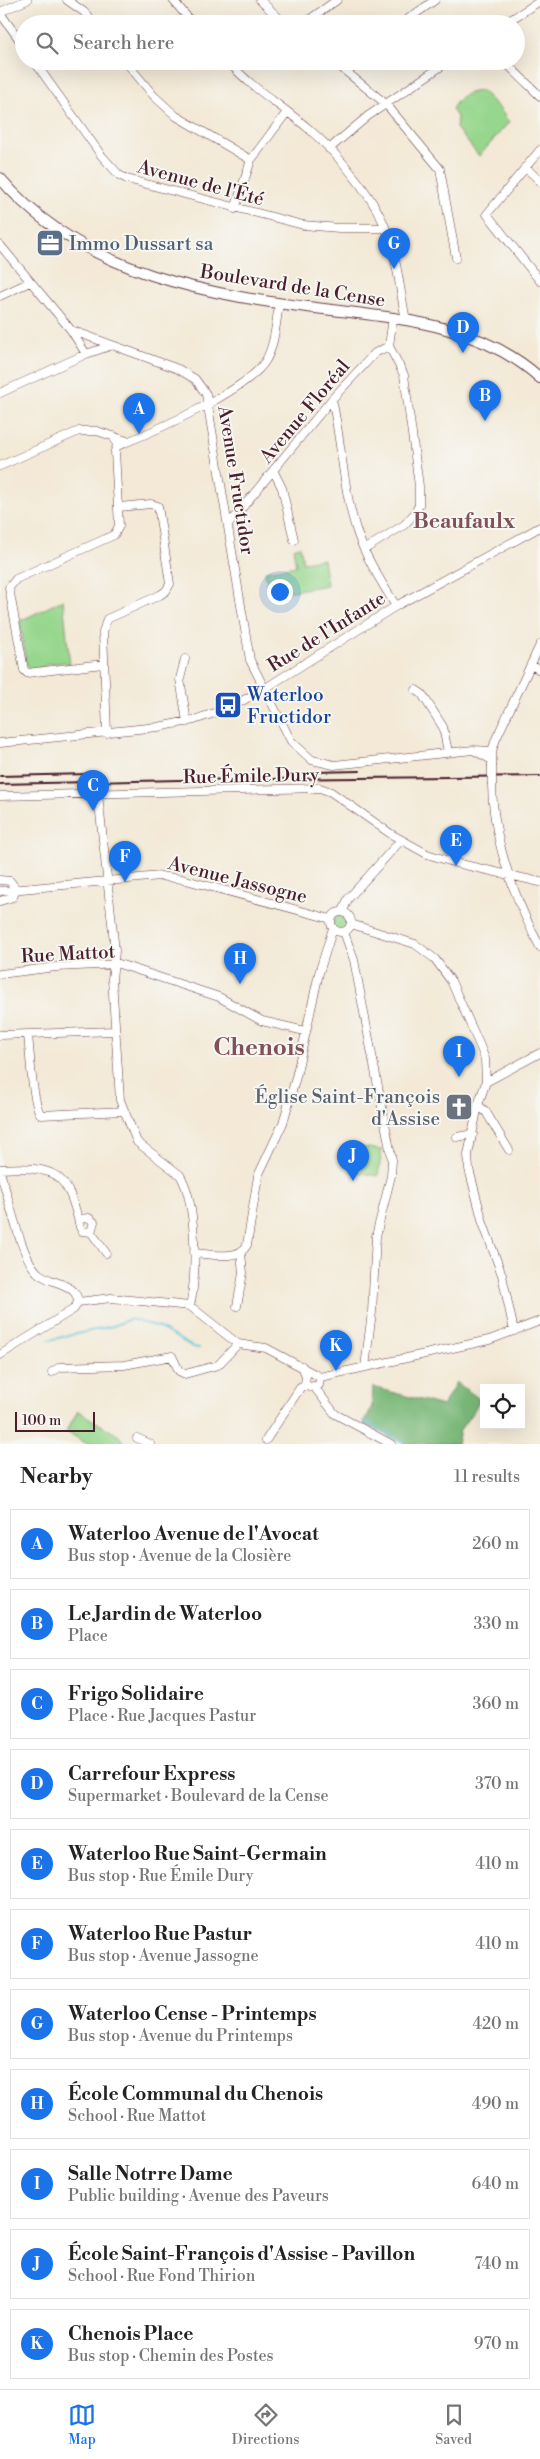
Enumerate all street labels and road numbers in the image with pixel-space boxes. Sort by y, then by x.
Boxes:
street label: Avenue de l'Été [134,153,267,211]
street label: Boulevard de la Cense [198,259,387,312]
street label: Avenue Floréal [254,355,355,469]
street label: Avenue Fructidor [212,403,260,556]
street label: Rue de l'Infante [263,586,390,678]
street label: Rue Émile Dury [183,762,320,789]
street label: Avenue Jassogne [165,851,310,909]
street label: Rue Mattot [20,940,116,968]

